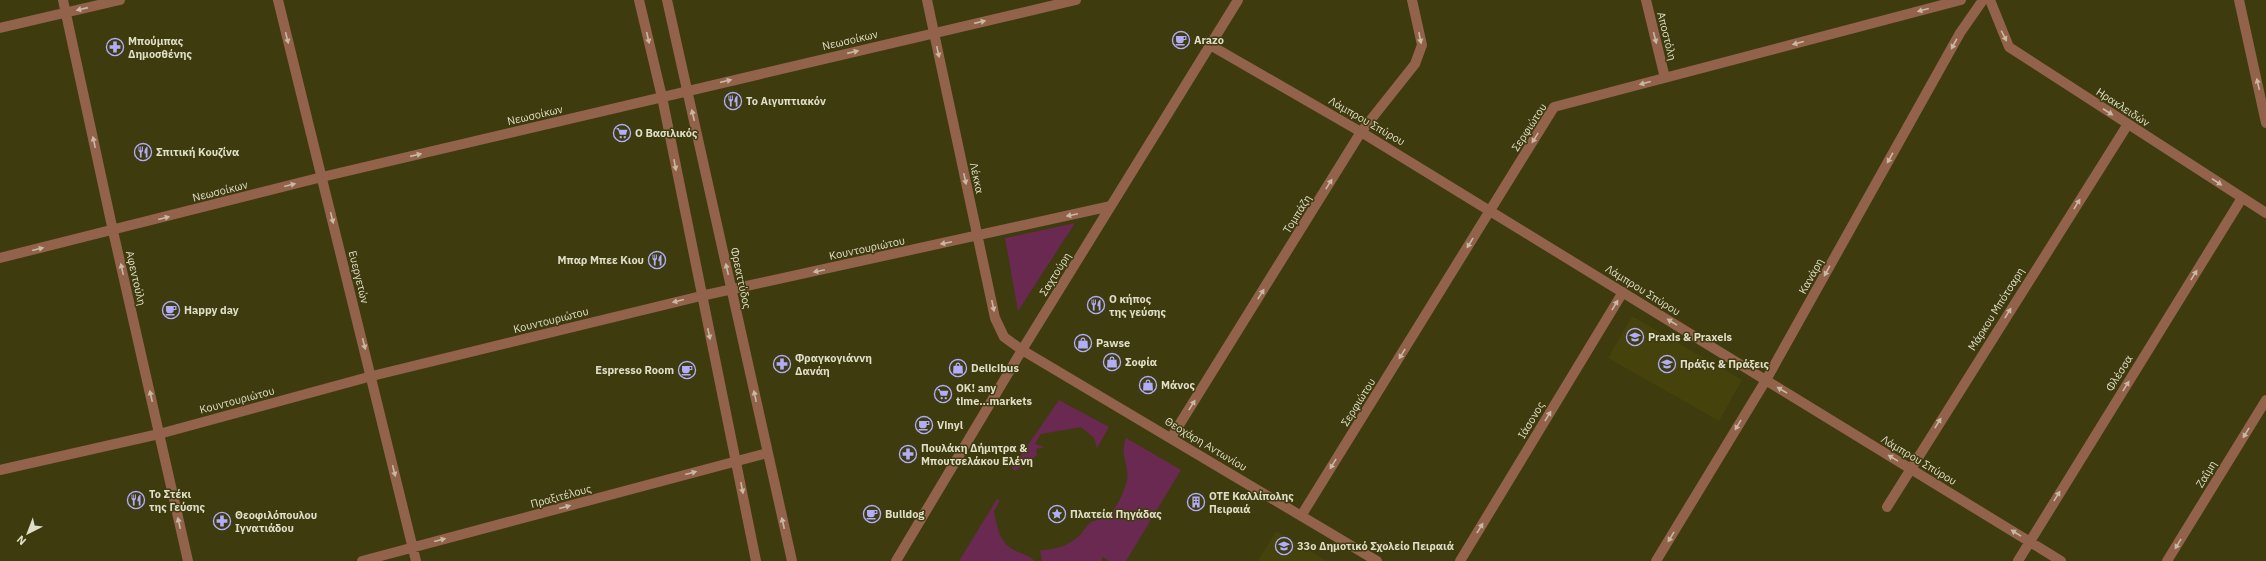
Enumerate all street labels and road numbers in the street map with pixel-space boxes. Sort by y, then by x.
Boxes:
street label: Αποστόλη [1654,10,1680,62]
street label: Νεωσοίκων [821,27,880,53]
street label: Ηρακλειδών [2094,85,2153,130]
street label: Λάμπρου Σπύρου [1326,93,1408,149]
street label: Σερφιώτου [1508,100,1550,154]
street label: Νεωσοίκων [506,102,565,128]
street label: Λέκκα [967,161,987,195]
street label: Νεωσοίκων [191,177,250,205]
street label: Τομπάζη [1280,192,1314,236]
street label: Κουντουριώτου [828,233,906,263]
street label: Φρεαττύδος [728,246,754,310]
street label: Αφεντούλη [123,249,149,307]
street label: Ευεργετών [346,249,372,305]
street label: Σαχτούρη [1036,250,1074,298]
street label: Κανάρη [1795,256,1827,296]
street label: Λάμπρου Σπύρου [1603,261,1683,319]
street label: Μάρκου Μπότσαρη [1965,265,2027,353]
street label: Κουντουριώτου [512,304,590,336]
street label: Φλέσσα [2102,352,2136,394]
street label: Σερφιώτου [1338,375,1378,429]
street label: Κουντουριώτου [198,383,276,417]
street label: Ιάσονος [1514,399,1548,441]
street label: Θεοχάρη Αντωνίου [1162,414,1250,474]
street label: Λάμπρου Σπύρου [1879,432,1959,488]
street label: Ζαΐμη [2192,458,2220,490]
street label: Πραξιτέλους [529,481,593,511]

